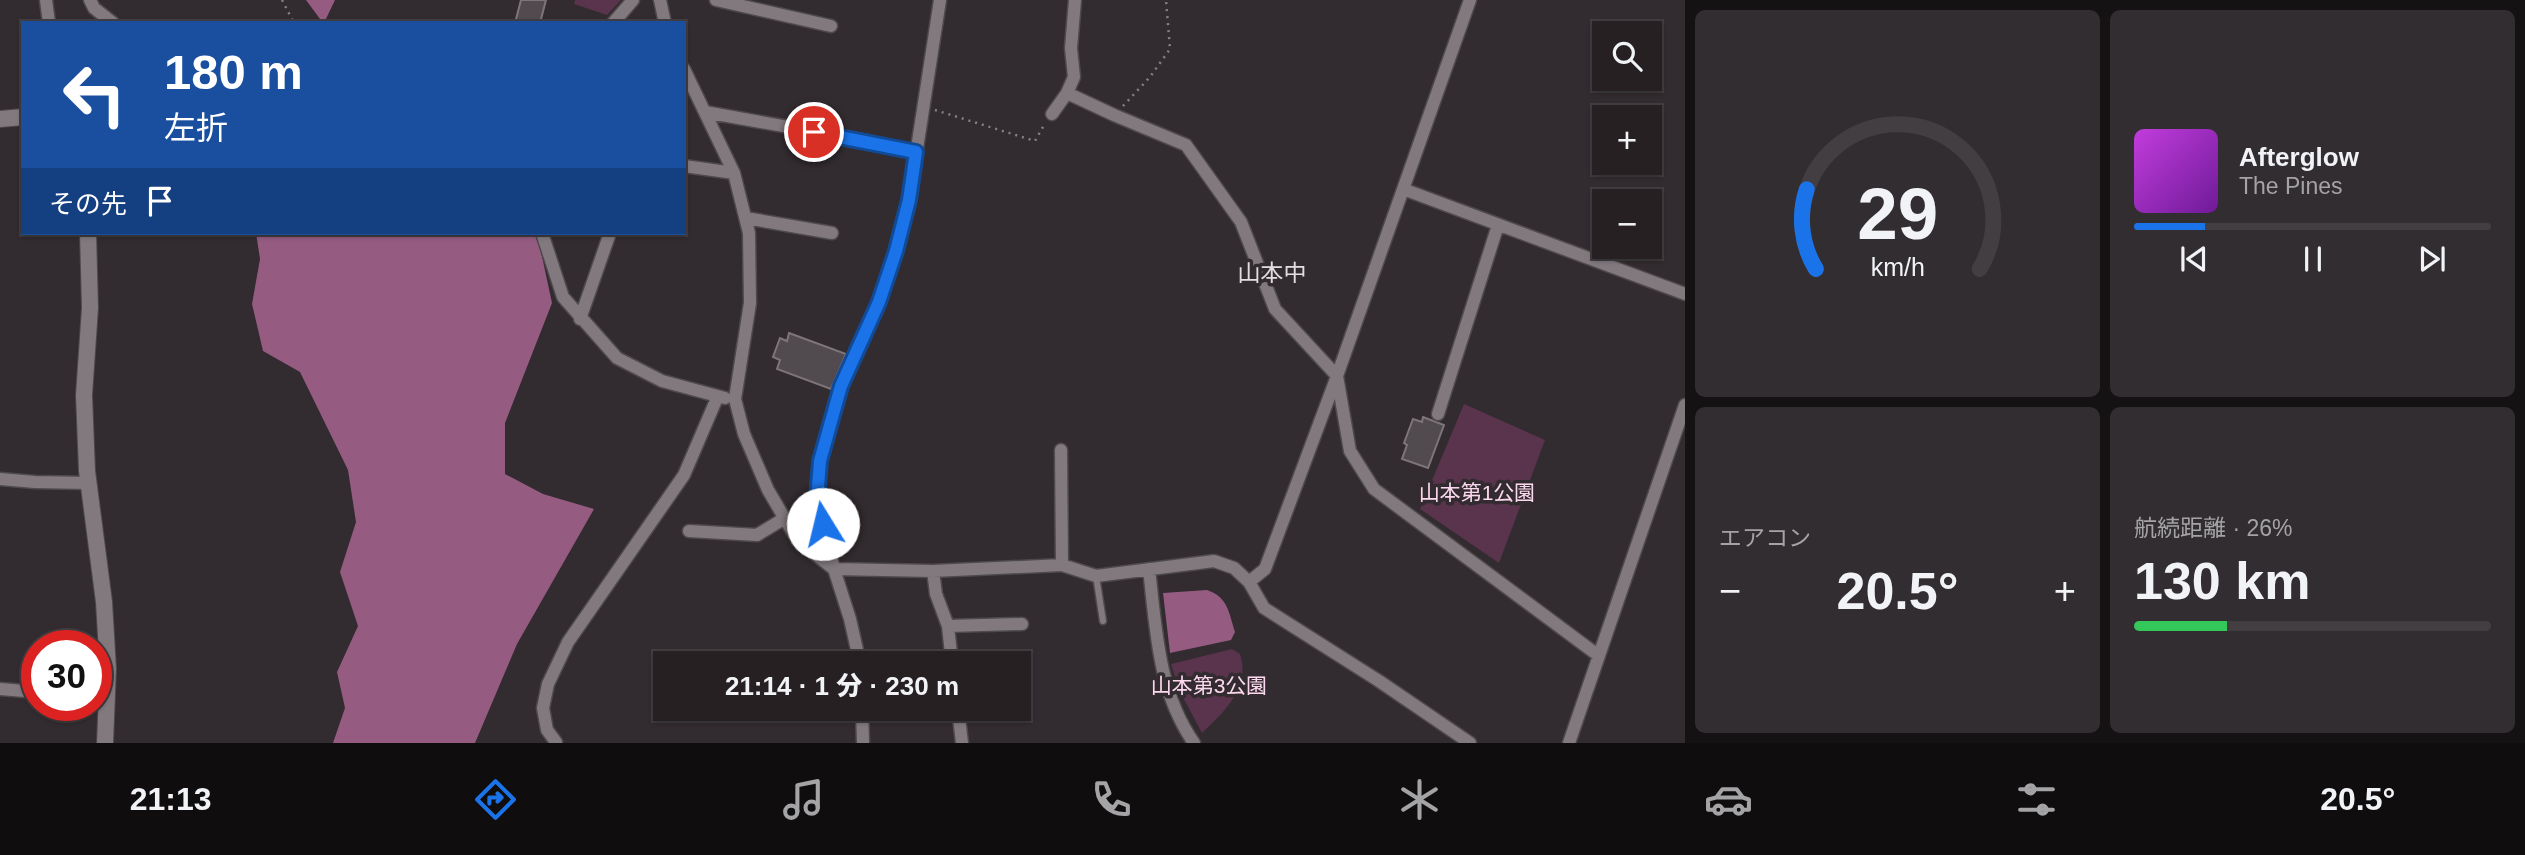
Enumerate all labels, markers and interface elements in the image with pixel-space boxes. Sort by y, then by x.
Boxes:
map controls [1592,21,1662,259]
button: search [1592,21,1662,91]
text: 180 m [164,45,303,99]
icon: left [49,49,140,140]
pin [784,102,844,162]
button: + [1592,105,1662,175]
text: 左折 [164,110,228,146]
icon: arrive [795,113,833,151]
text: Afterglow [2239,142,2359,172]
text: The Pines [2239,173,2343,199]
text: 29 [1857,174,1938,255]
icon: arrive [141,182,179,220]
text: その先 [49,189,127,219]
button: − [1592,189,1662,259]
icon: previous [2175,240,2213,278]
icon: pause [2294,240,2332,278]
icon: next [2413,240,2451,278]
text: km/h [1870,253,1925,281]
district label: 山本中 [1238,260,1307,286]
park label: 山本第1公園 [1419,481,1535,504]
position arrow [786,487,860,561]
text: 航続距離 · 26% [2134,515,2292,541]
text: エアコン [1719,525,1811,551]
text: 130 km [2134,552,2310,610]
text: 20.5° [1836,562,1959,620]
text: − [1719,570,1741,612]
text: + [2054,570,2076,612]
speed limit sign: 30 [21,630,112,721]
text: 21:14 · 1 分 · 230 m [725,671,959,701]
park label: 山本第3公園 [1151,674,1267,697]
icon: directions [471,775,520,824]
icon: music [779,775,828,824]
icon: phone [1087,775,1136,824]
icon: climate [1395,775,1444,824]
icon: car [1704,775,1753,824]
icon: filters [2012,775,2061,824]
text: 21:13 [130,781,211,817]
text: 20.5° [2320,781,2395,817]

